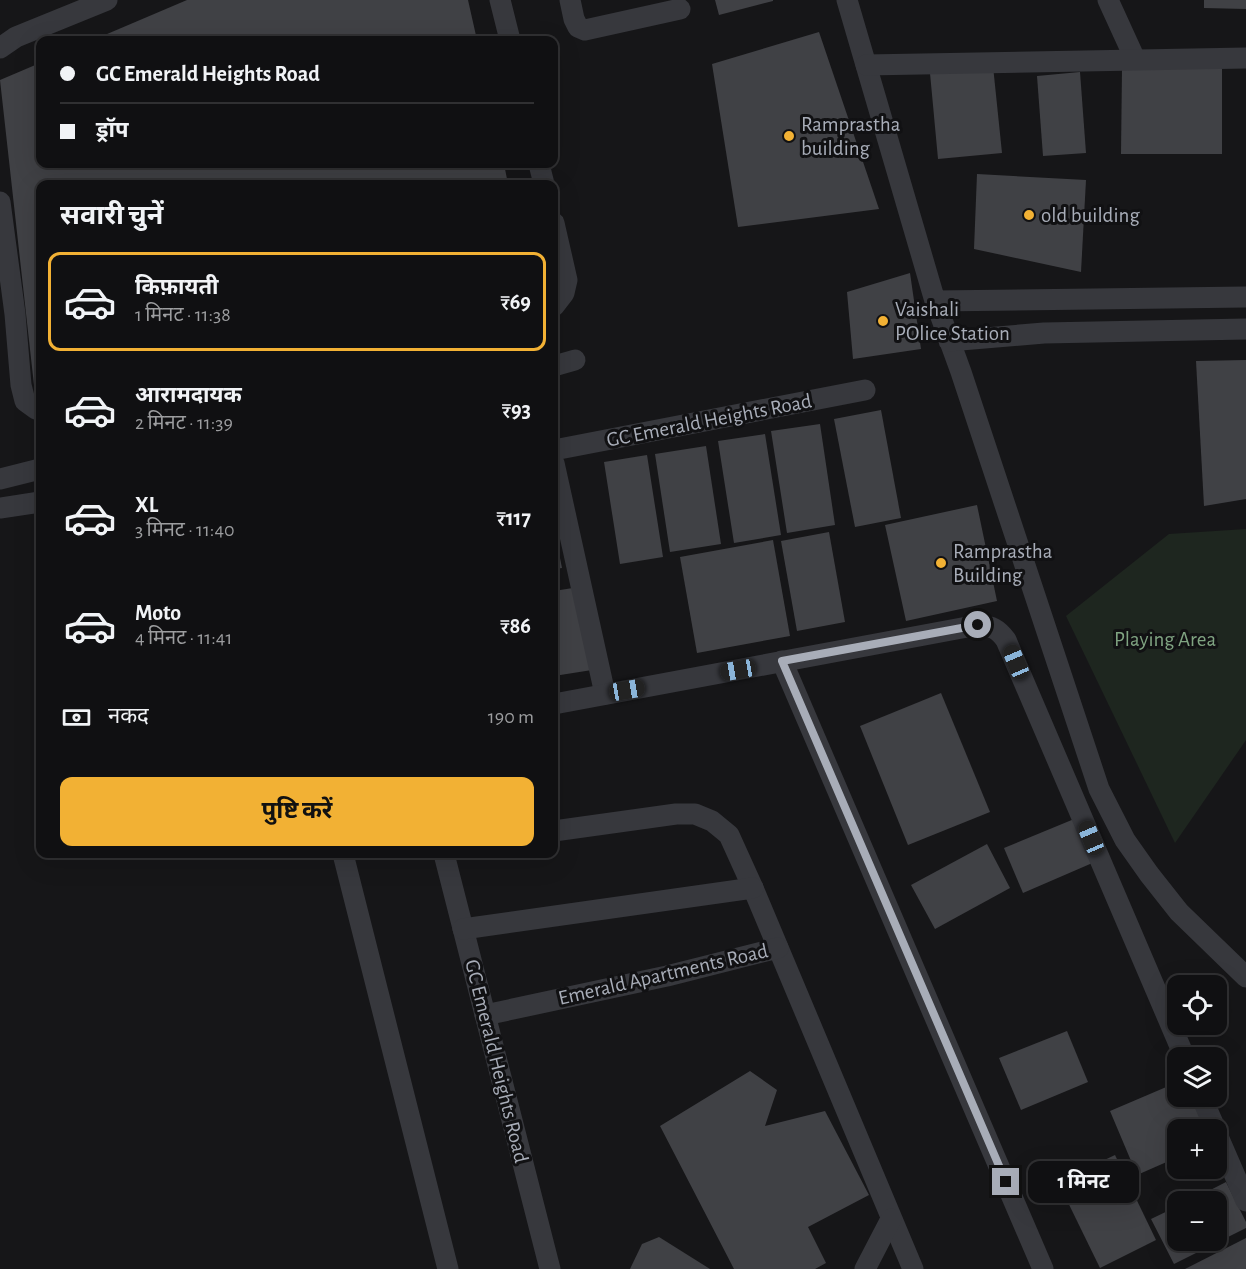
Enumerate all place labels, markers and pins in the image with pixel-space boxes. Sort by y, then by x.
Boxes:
place label: Ramprastha building [801,114,901,159]
marker: Ramprastha building [782,129,796,143]
place label: old building [1041,205,1140,226]
marker: old building [1022,208,1036,222]
place label: Vaishali POlice Station [895,299,1010,344]
marker: Vaishali POlice Station [876,314,890,328]
place label: Ramprastha Building [953,541,1053,586]
marker: Ramprastha Building [934,556,948,570]

